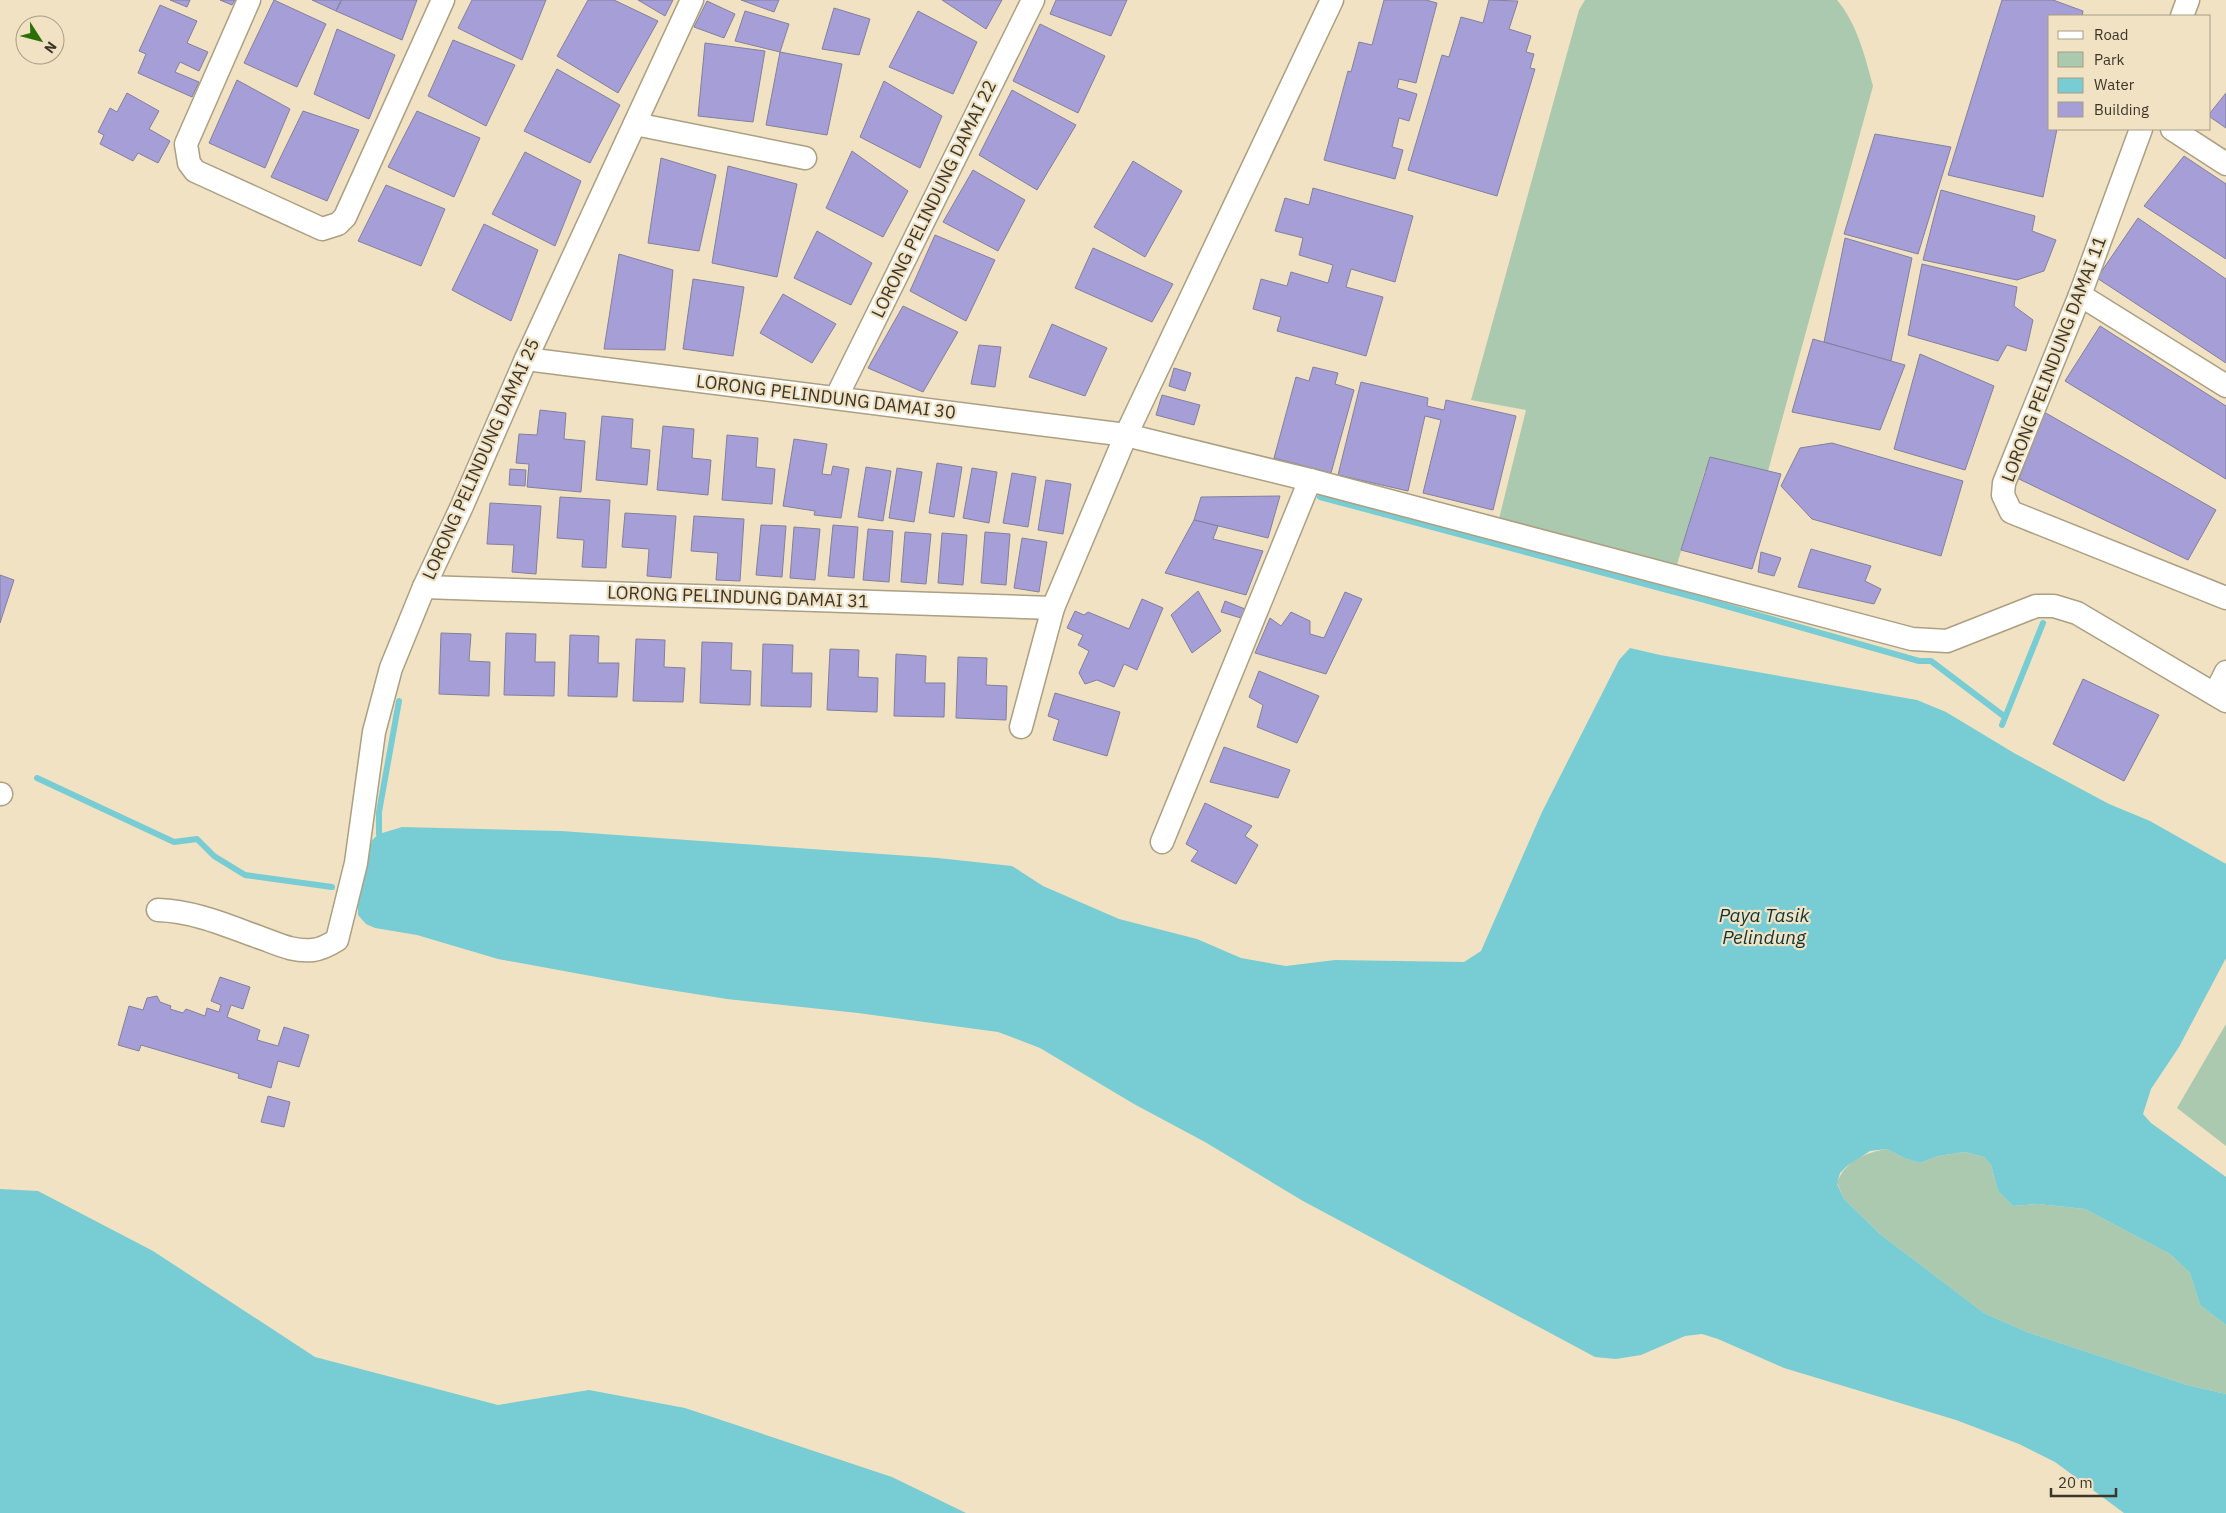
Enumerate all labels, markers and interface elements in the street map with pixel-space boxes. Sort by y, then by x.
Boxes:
north arrow [15,15,65,65]
legend [2048,15,2211,130]
text: Road [2094,25,2129,44]
text: N [40,38,61,57]
text: Park [2094,50,2124,69]
text: Water [2094,75,2135,94]
street label: LORONG PELINDUNG DAMAI 22 [866,76,1001,321]
text: Building [2094,100,2149,119]
street label: LORONG PELINDUNG DAMAI 11 [1996,233,2111,485]
street label: LORONG PELINDUNG DAMAI 25 [417,335,544,583]
street label: LORONG PELINDUNG DAMAI 30 [695,369,957,424]
street label: LORONG PELINDUNG DAMAI 31 [607,580,869,613]
water label: Paya Tasik Pelindung [1719,903,1810,949]
scale bar [2051,1466,2116,1498]
text: 20 m [2058,1473,2093,1492]

